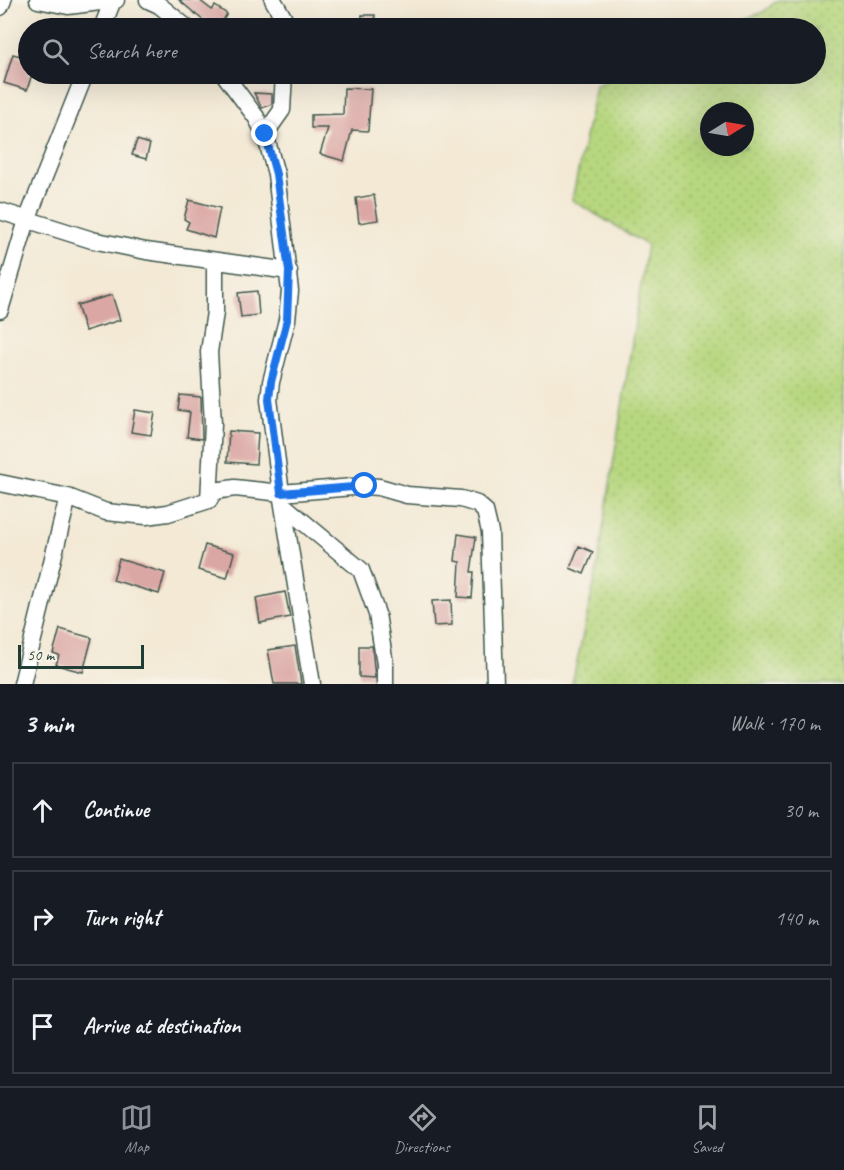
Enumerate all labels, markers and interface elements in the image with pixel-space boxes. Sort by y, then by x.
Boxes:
search box [18,18,826,84]
icon: search [39,35,72,68]
text: Search here [87,37,177,65]
north arrow [700,102,754,156]
route end [251,120,277,146]
route start [351,472,377,498]
scale bar [18,642,144,670]
text: 50 m [27,645,54,665]
text: 3 min [24,707,74,740]
text: Walk · 170 m [730,711,820,736]
icon: ahead [26,794,59,827]
text: Continue [83,796,149,824]
text: 30 m [784,798,818,823]
icon: right [26,902,59,935]
text: Turn right [83,904,160,932]
text: 140 m [775,906,818,931]
icon: arrive [26,1010,59,1043]
text: Arrive at destination [83,1012,240,1040]
tab: Map [120,1101,153,1157]
tab: Directions [394,1101,450,1157]
tab: Saved [691,1101,724,1157]

